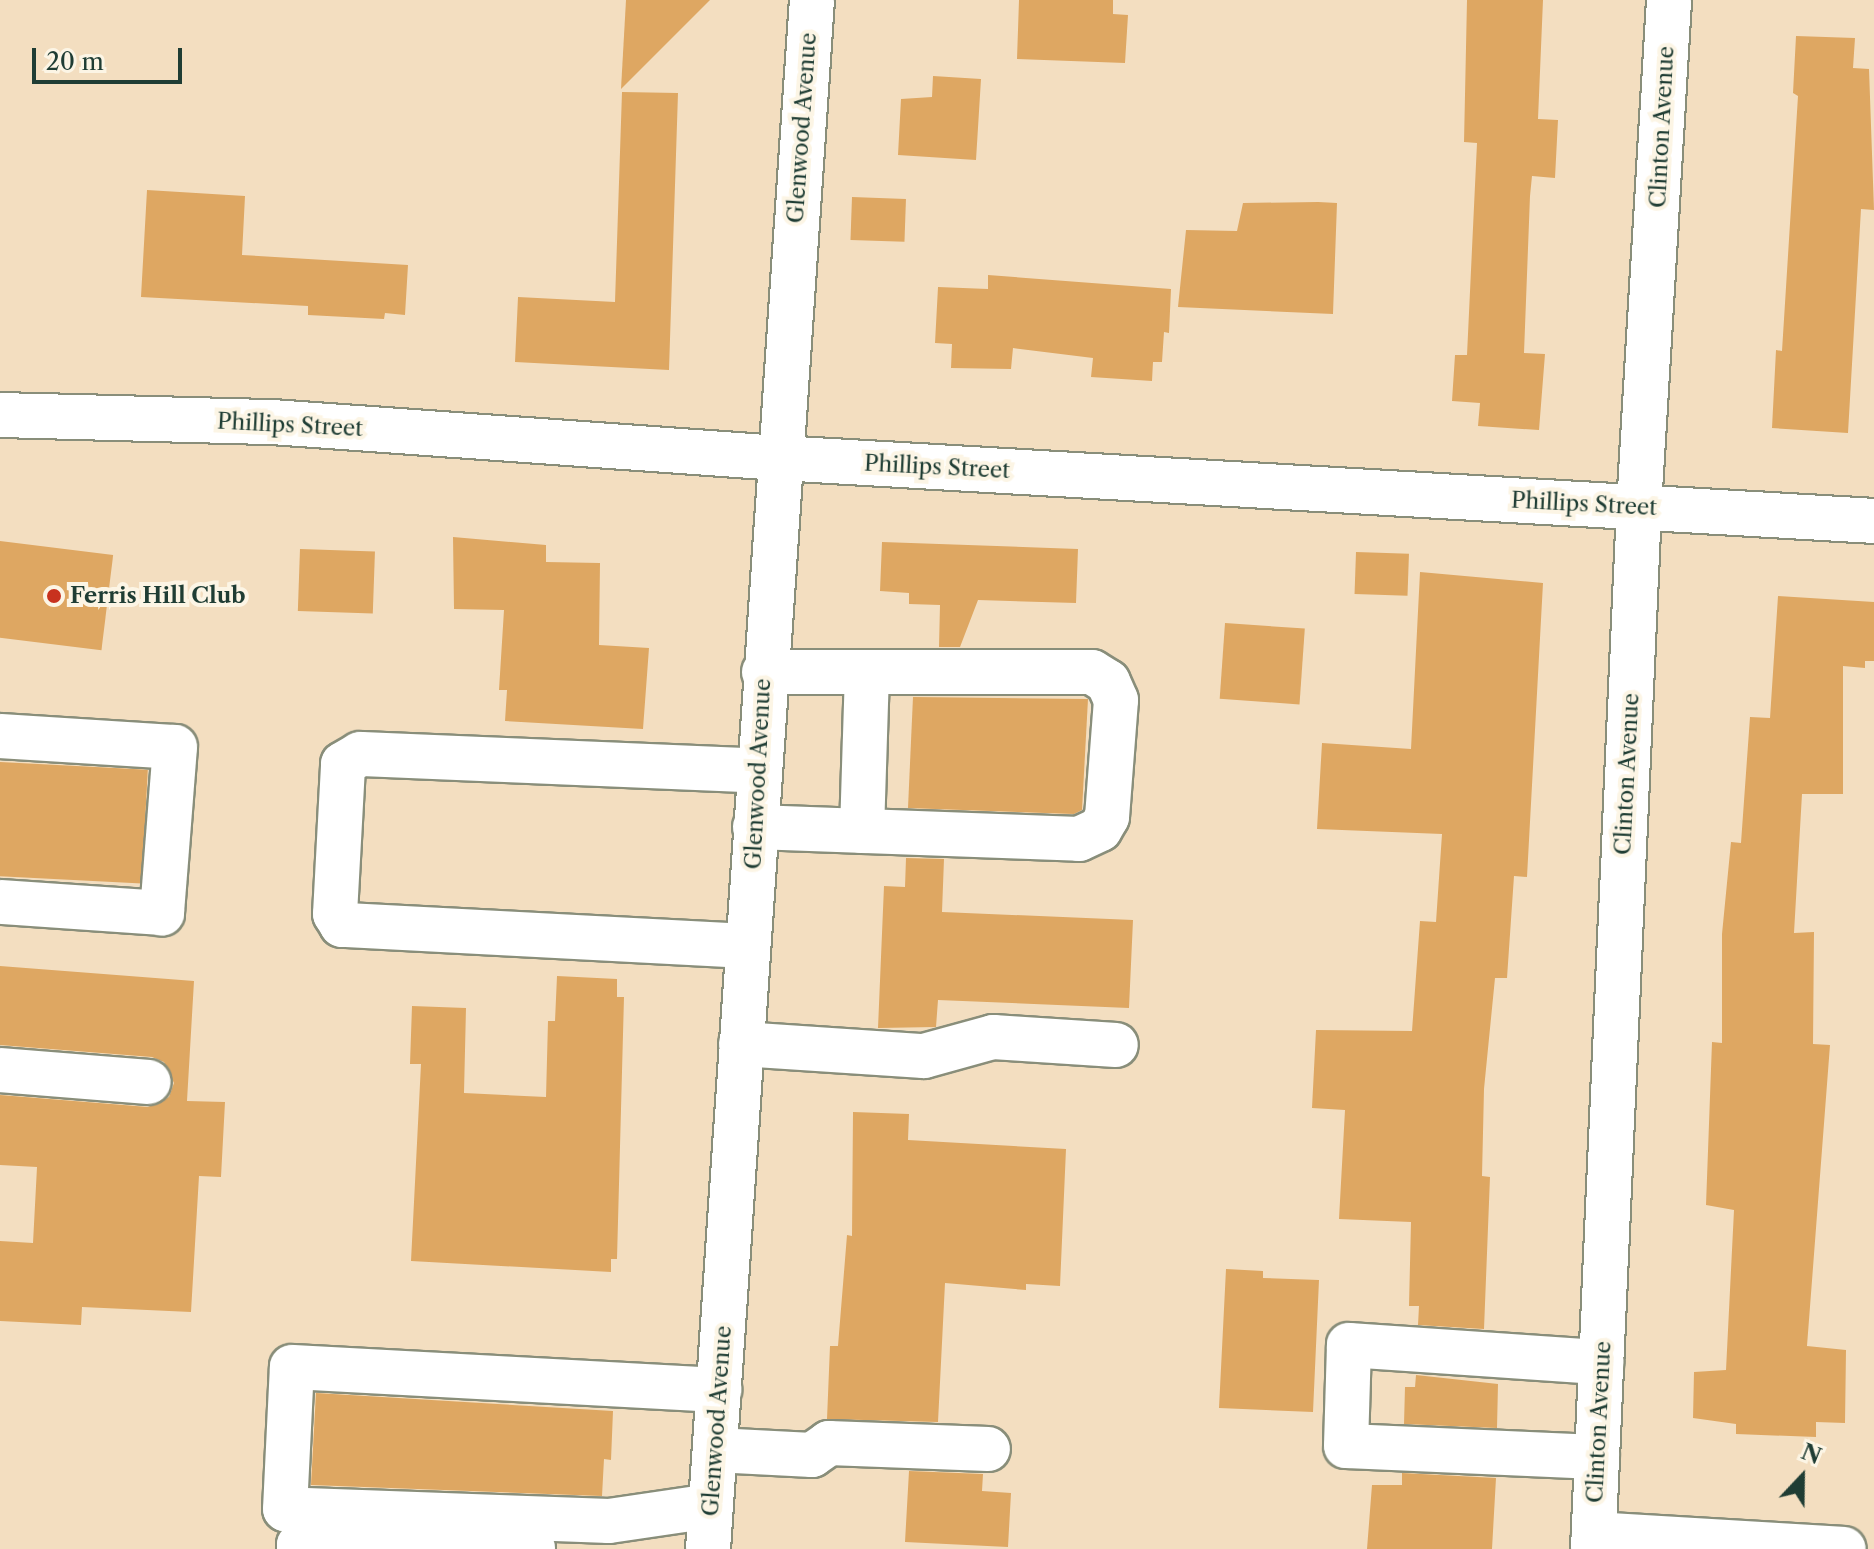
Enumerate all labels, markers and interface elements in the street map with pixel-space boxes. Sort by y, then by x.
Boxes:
street label: Glenwood Avenue [782,31,822,225]
scale bar [36,32,186,82]
street label: Clinton Avenue [1645,45,1679,209]
text: 20 m [46,47,104,76]
street label: Phillips Street [216,408,364,442]
street label: Phillips Street [863,450,1011,484]
street label: Phillips Street [1510,487,1658,521]
place label: Ferris Hill Club [70,583,246,609]
marker: Ferris Hill Club [45,587,63,605]
street label: Glenwood Avenue [740,678,776,870]
street label: Clinton Avenue [1610,692,1644,856]
street label: Glenwood Avenue [697,1324,737,1518]
street label: Clinton Avenue [1582,1340,1616,1504]
north arrow [1762,1437,1842,1517]
text: N [1797,1438,1825,1470]

